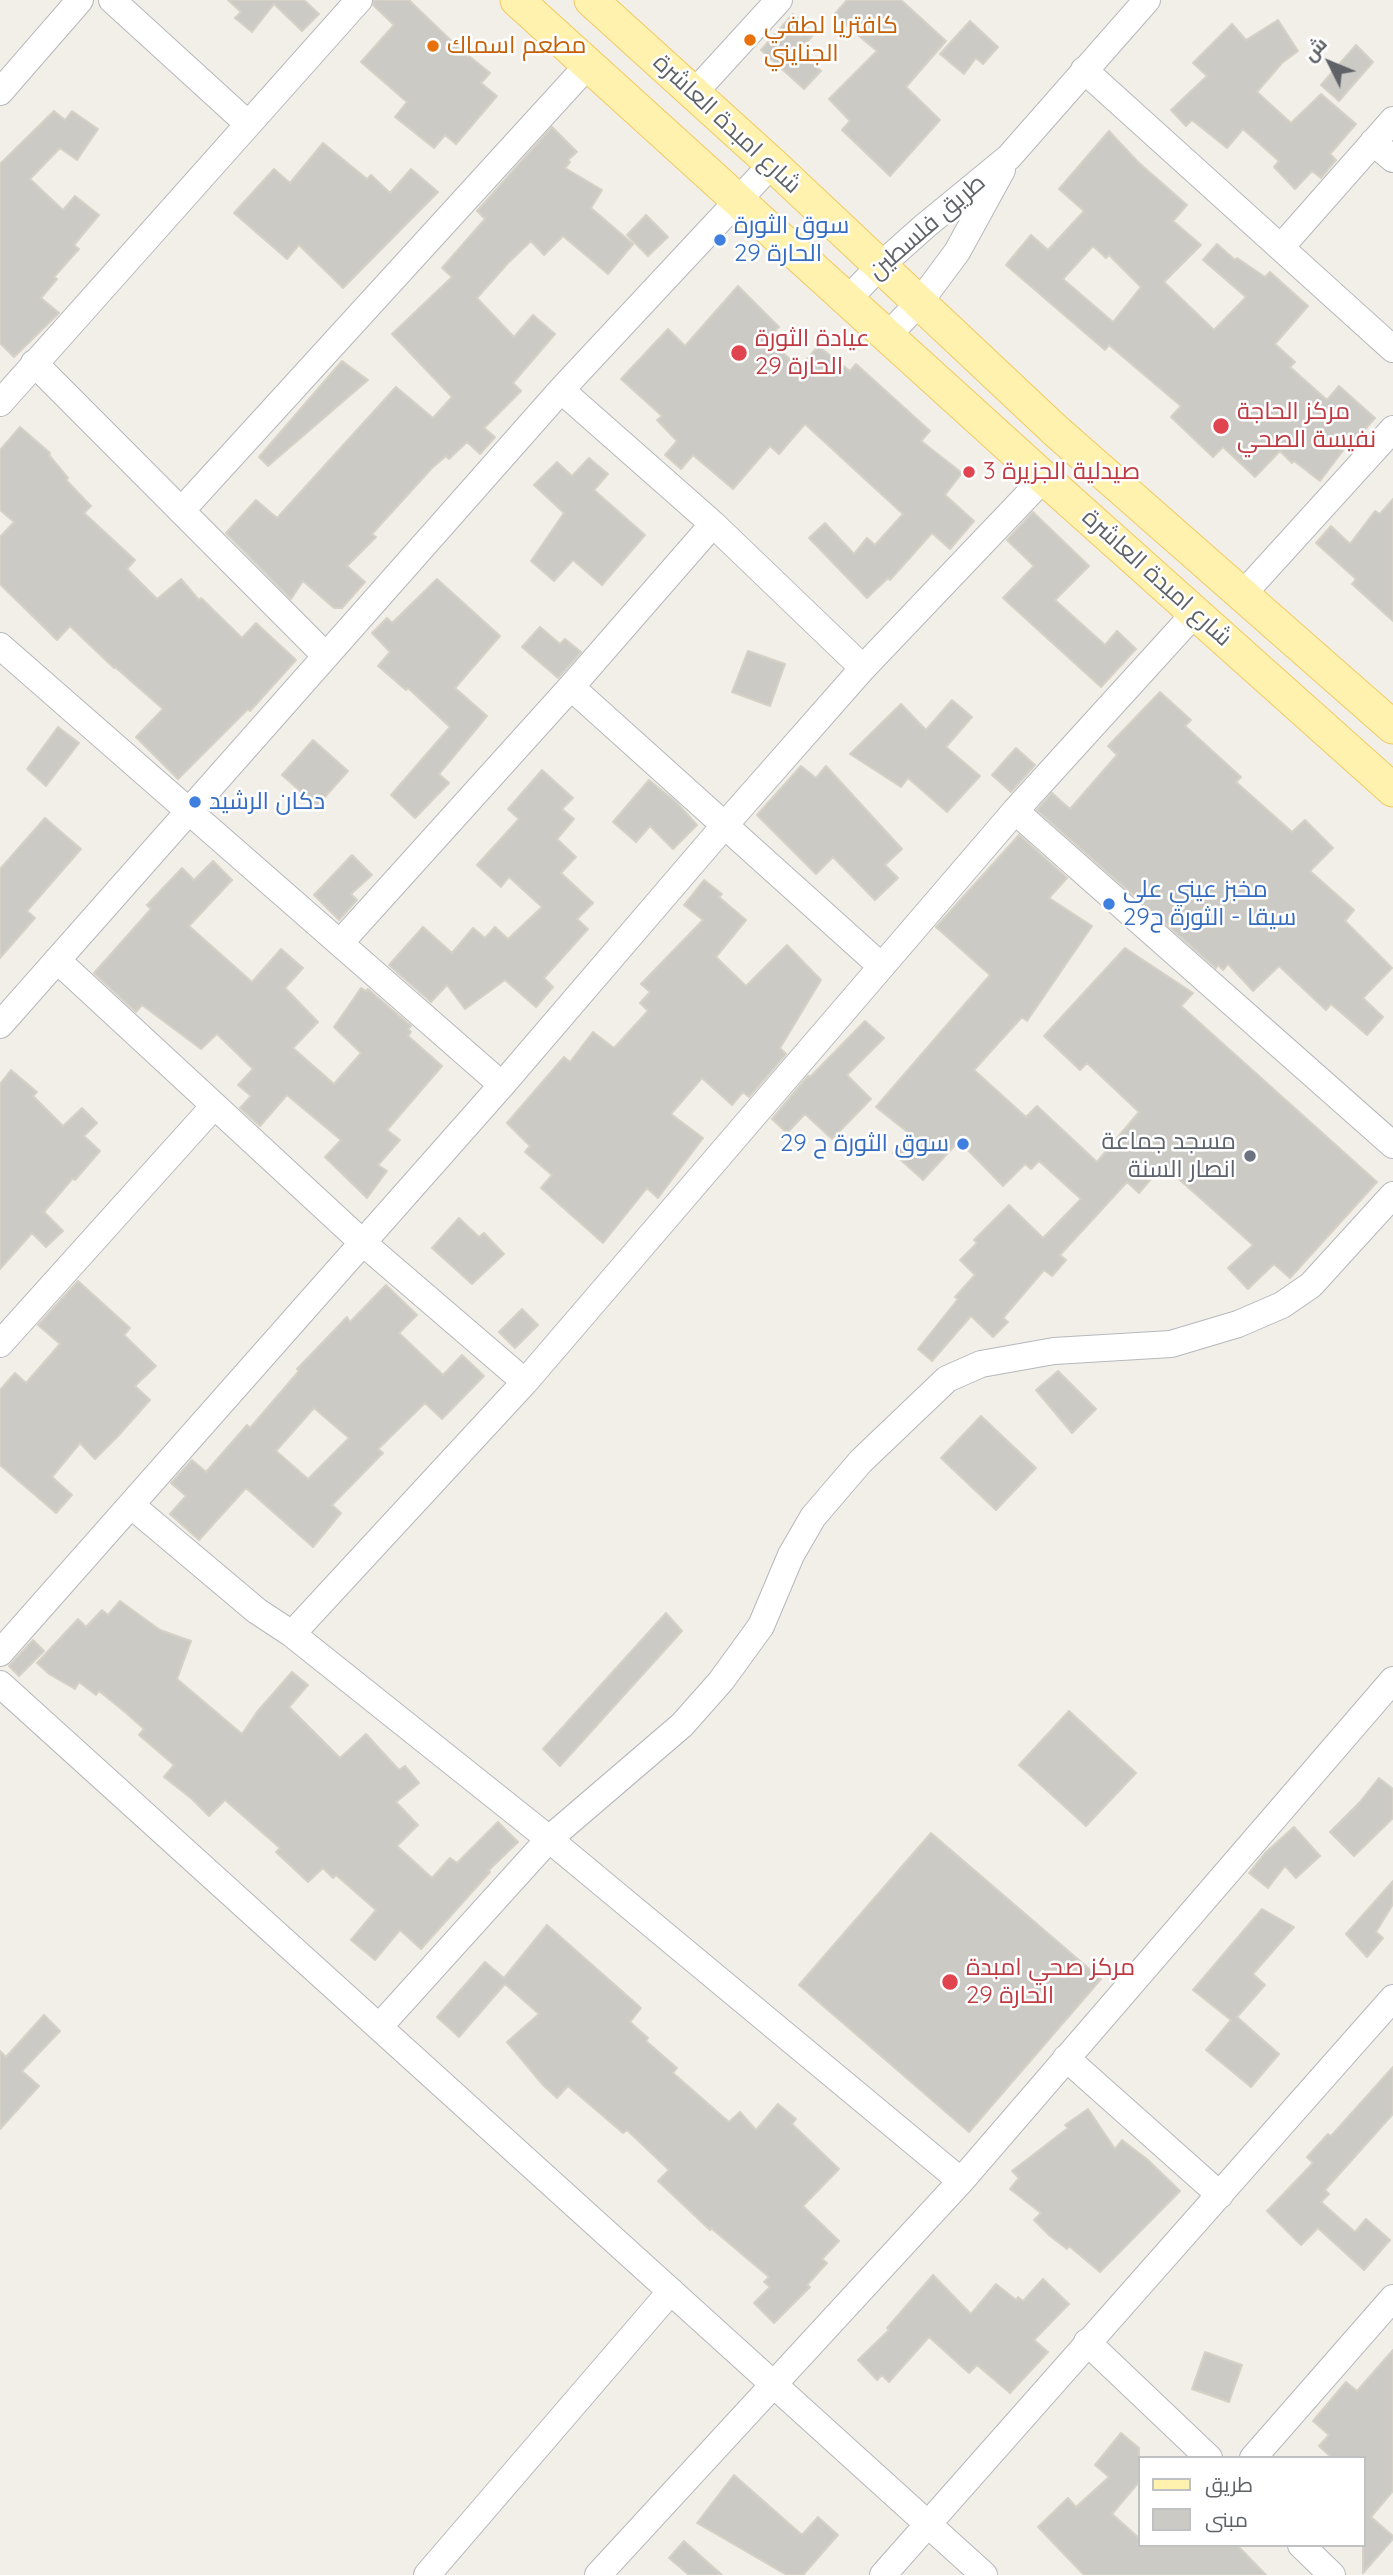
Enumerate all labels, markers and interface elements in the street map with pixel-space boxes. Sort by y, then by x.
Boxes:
place label: كافتريا لطفي الجنايني [764,12,898,68]
north arrow [1295,28,1365,98]
place label: مطعم اسماك [447,32,586,60]
marker: كافتريا لطفي الجنايني [742,32,758,48]
text: ش [1298,32,1332,66]
marker: مطعم اسماك [425,38,441,54]
street label: شارع امبدة العاشرة [647,48,807,200]
street label: طريق فلسطين [863,168,991,286]
place label: سوق الثورة الحارة 29 [734,212,849,268]
marker: سوق الثورة الحارة 29 [712,232,728,248]
place label: عيادة الثورة الحارة 29 [755,325,870,381]
marker: عيادة الثورة الحارة 29 [729,343,749,363]
place label: مركز الحاجة نفيسة الصحي [1237,398,1376,454]
marker: مركز الحاجة نفيسة الصحي [1211,416,1231,436]
place label: صيدلية الجزيرة 3 [983,458,1140,486]
marker: صيدلية الجزيرة 3 [961,464,977,480]
street label: شارع امبدة العاشرة [1076,503,1238,653]
place label: دكان الرشيد [209,788,325,816]
marker: دكان الرشيد [187,794,203,810]
place label: مخبز عيني على سيقا - الثورة ح29 [1123,876,1296,932]
marker: مخبز عيني على سيقا - الثورة ح29 [1101,896,1117,912]
place label: مسجد جماعة انصار السنة [1101,1128,1236,1184]
place label: سوق الثورة ح 29 [780,1130,949,1158]
marker: سوق الثورة ح 29 [955,1136,971,1152]
marker: مسجد جماعة انصار السنة [1242,1148,1258,1164]
place label: مركز صحي امبدة الحارة 29 [966,1954,1135,2010]
marker: مركز صحي امبدة الحارة 29 [940,1972,960,1992]
legend [1138,2456,1365,2547]
text: طريق [1205,2471,1253,2497]
text: مبنى [1205,2506,1248,2532]

